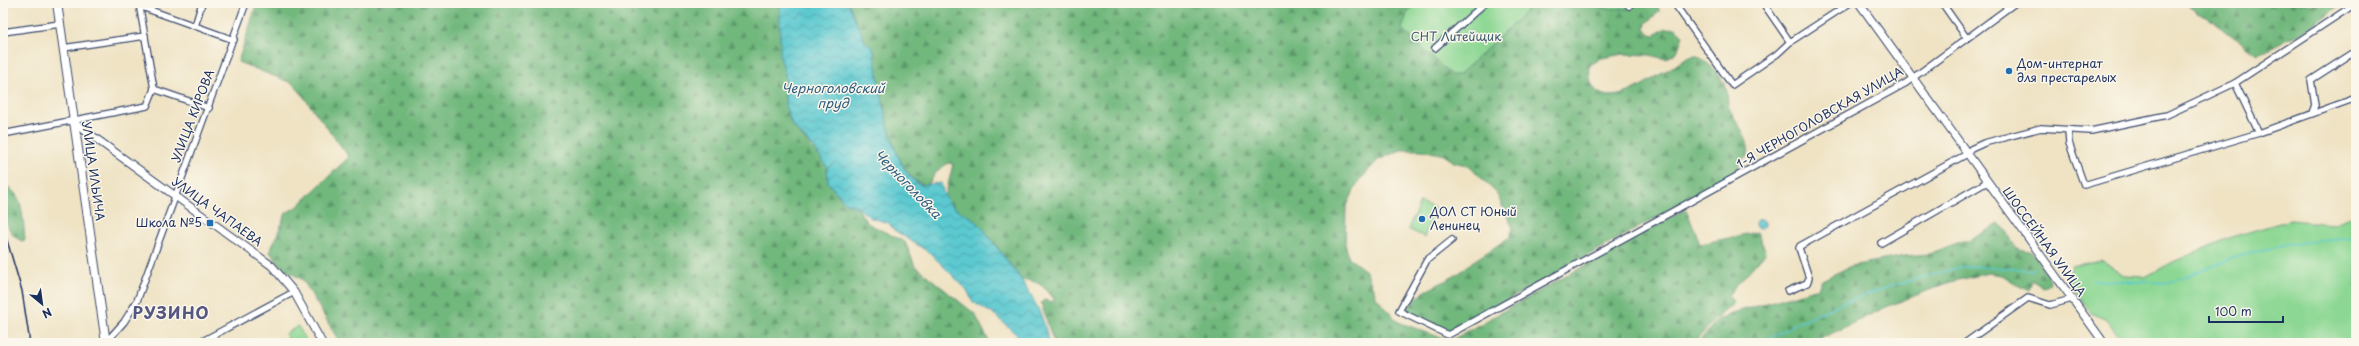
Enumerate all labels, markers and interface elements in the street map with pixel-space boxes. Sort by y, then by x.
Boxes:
park label: СНТ Литейщик [1411,27,1502,45]
place label: Дом-интернат для престарелых [2016,54,2116,86]
street label: 1-Я ЧЕРНОГОЛОВСКАЯ УЛИЦА [1733,62,1906,172]
street label: УЛИЦА КИРОВА [166,66,218,165]
marker: Дом-интернат для престарелых [2004,66,2014,76]
water label: Черноголовский пруд [782,78,887,112]
street label: УЛИЦА ИЛЬИЧА [78,120,110,222]
water label: Черноголовка [871,145,947,223]
street label: УЛИЦА ЧАПАЕВА [169,172,267,250]
street label: ШОССЕЙНАЯ УЛИЦА [1999,183,2091,300]
place label: ДОЛ СТ Юный Ленинец [1429,202,1517,234]
place label: Школа №5 [136,213,202,231]
marker: ДОЛ СТ Юный Ленинец [1417,214,1427,224]
marker: Школа №5 [205,218,215,228]
north arrow [22,284,62,324]
scale bar [2209,298,2283,324]
district label: РУЗИНО [133,300,209,324]
text: 100 m [2215,302,2252,320]
text: N [39,304,55,323]

